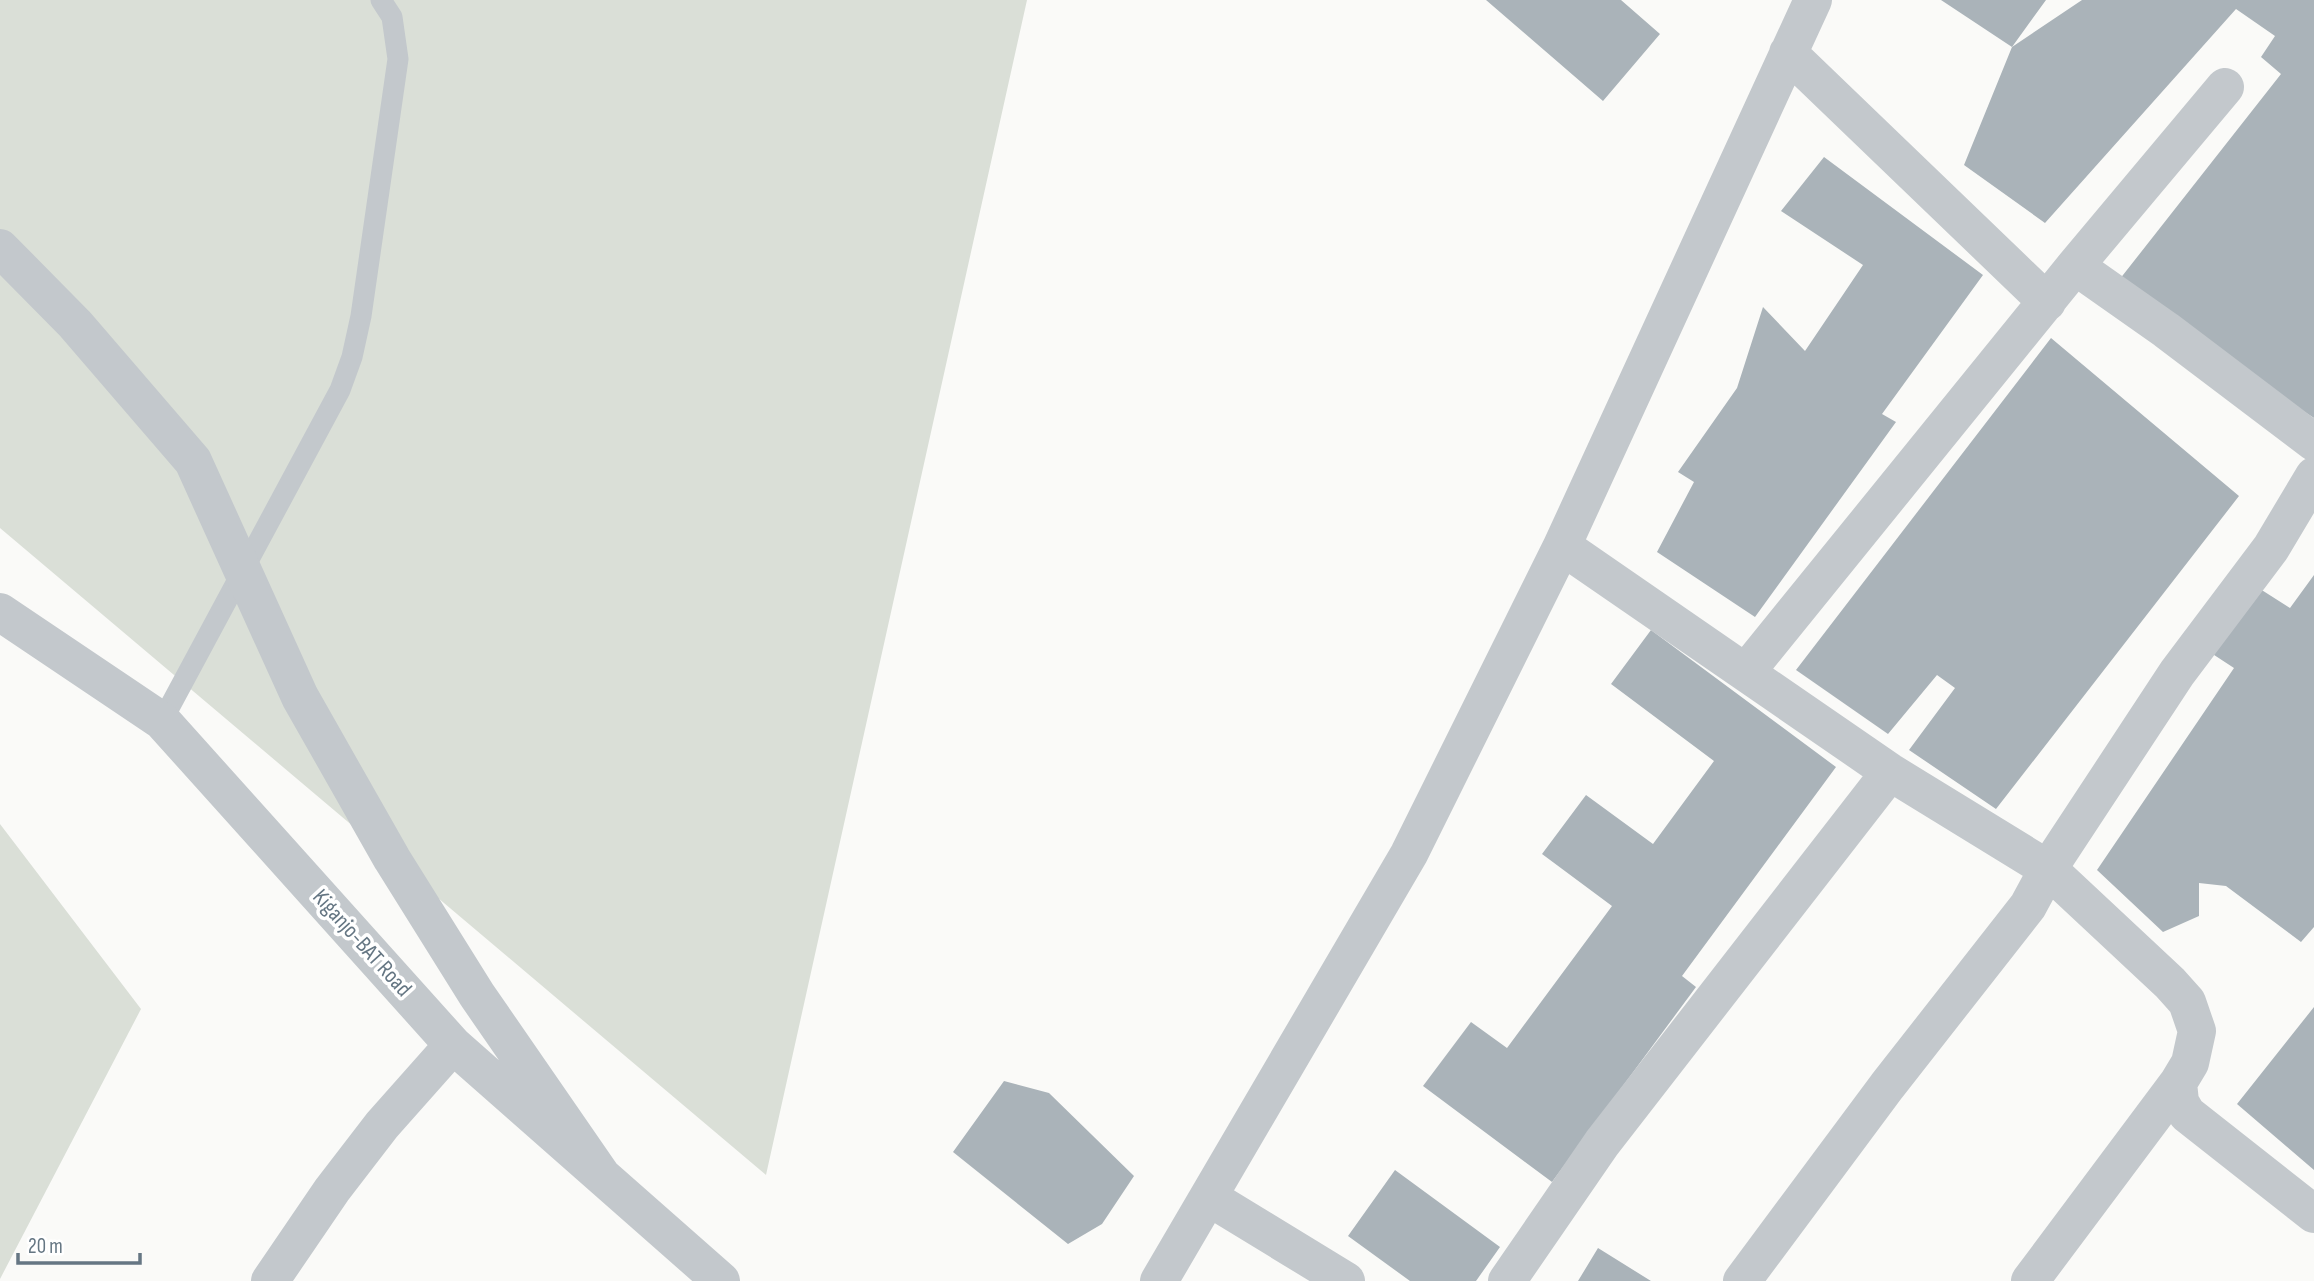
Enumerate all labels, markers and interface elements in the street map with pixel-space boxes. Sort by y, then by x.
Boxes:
street label: Kiganjo-BAT Road [306,884,418,1002]
scale bar [18,1222,140,1266]
text: 20 m [28,1234,63,1259]

